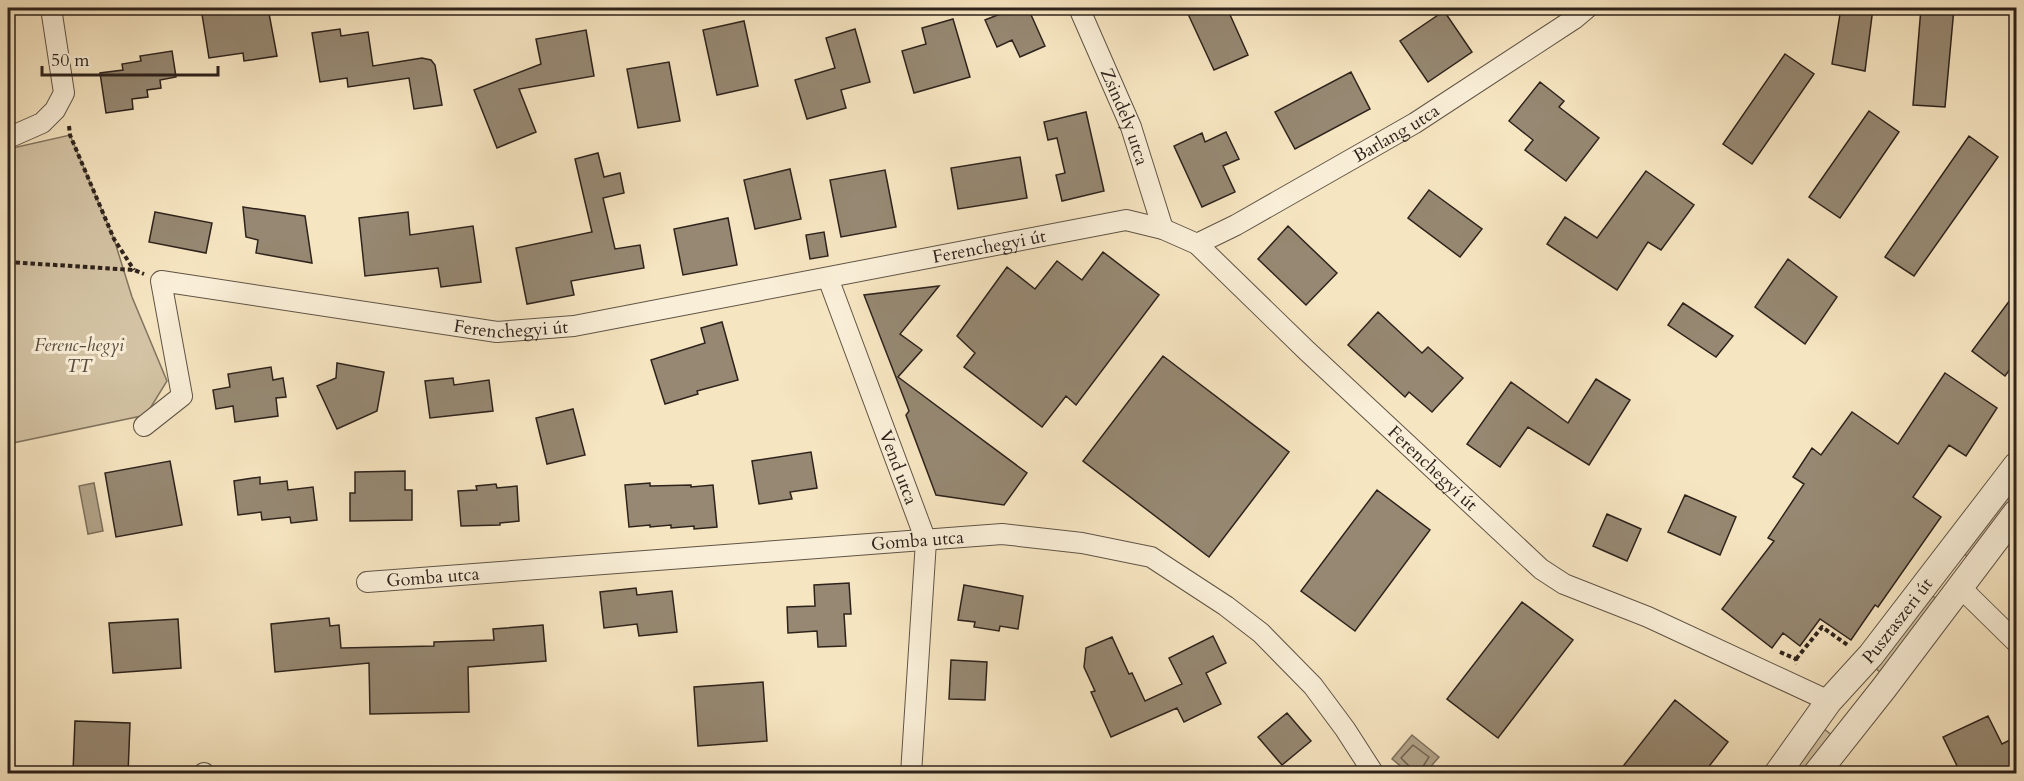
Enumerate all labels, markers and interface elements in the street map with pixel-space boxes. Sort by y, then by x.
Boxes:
scale bar [42,39,218,77]
text: 50 m [51,48,90,73]
street label: Zsindely utca [1094,64,1155,169]
street label: Barlang utca [1349,98,1444,168]
street label: Ferenchegyi út [930,223,1048,269]
street label: Ferenchegyi út [452,313,569,344]
park label: Ferenc-hegyi TT [34,333,125,379]
street label: Ferenchegyi út [1382,420,1483,517]
street label: Vend utca [873,427,924,508]
street label: Gomba utca [870,524,965,556]
street label: Gomba utca [385,561,480,593]
street label: Pusztaszeri út [1856,572,1938,669]

